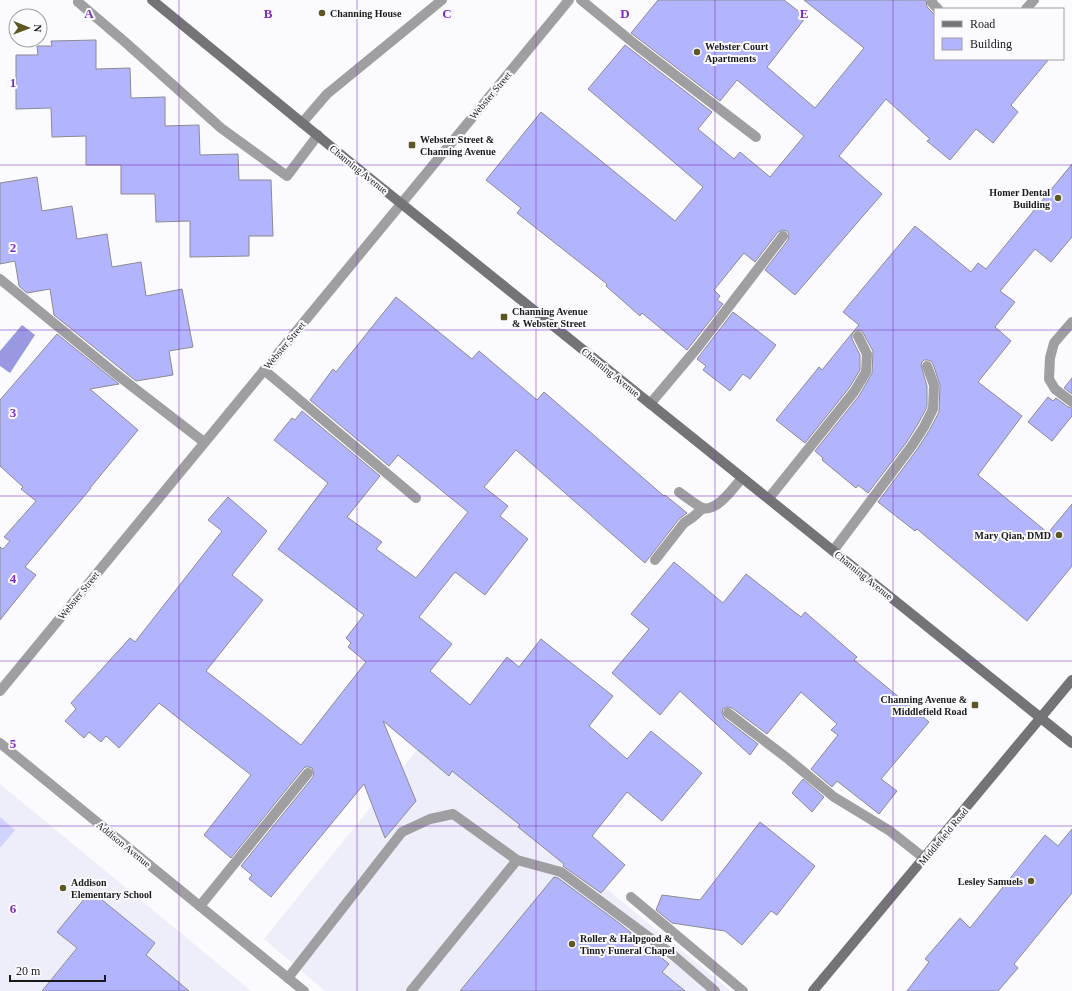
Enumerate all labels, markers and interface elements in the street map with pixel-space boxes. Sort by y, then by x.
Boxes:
text: A [84,6,94,21]
text: B [264,6,273,21]
text: C [442,6,452,21]
text: D [620,6,630,21]
text: E [800,6,808,21]
north arrow [8,8,48,48]
marker: Channing House [317,8,327,18]
place label: Channing House [330,8,402,19]
legend [934,8,1064,60]
text: Road [970,17,995,31]
text: N [32,24,44,32]
text: Building [970,37,1012,51]
place label: Webster Court Apartments [705,41,769,64]
marker: Webster Court Apartments [692,47,702,57]
street label: Webster Street [467,69,513,121]
text: 1 [10,75,16,90]
place label: Webster Street & Channing Avenue [420,134,496,157]
marker: Webster Street & Channing Avenue [407,140,417,150]
street label: Channing Avenue [328,143,390,196]
place label: Homer Dental Building [989,187,1050,210]
marker: Homer Dental Building [1053,193,1063,203]
text: 2 [10,240,16,255]
place label: Channing Avenue & Webster Street [512,306,588,329]
marker: Channing Avenue & Webster Street [499,312,509,322]
street label: Webster Street [261,319,307,371]
street label: Channing Avenue [580,346,642,399]
text: 3 [10,405,17,420]
place label: Mary Qian, DMD [975,530,1051,541]
marker: Mary Qian, DMD [1054,530,1064,540]
street label: Channing Avenue [833,549,895,602]
street label: Webster Street [56,569,101,621]
text: 4 [10,571,17,586]
place label: Channing Avenue & Middlefield Road [880,694,967,717]
marker: Channing Avenue & Middlefield Road [970,700,980,710]
text: 5 [10,736,17,751]
street label: Middlefield Road [916,806,970,867]
street label: Addison Avenue [94,819,153,870]
place label: Lesley Samuels [958,876,1023,887]
marker: Lesley Samuels [1026,876,1036,886]
place label: Addison Elementary School [71,877,152,900]
marker: Addison Elementary School [58,883,68,893]
text: 6 [10,901,17,916]
place label: Roller & Halpgood & Tinny Funeral Chapel [580,933,675,956]
marker: Roller & Halpgood & Tinny Funeral Chapel [567,939,577,949]
scale bar [10,957,105,983]
text: 20 m [16,964,41,978]

